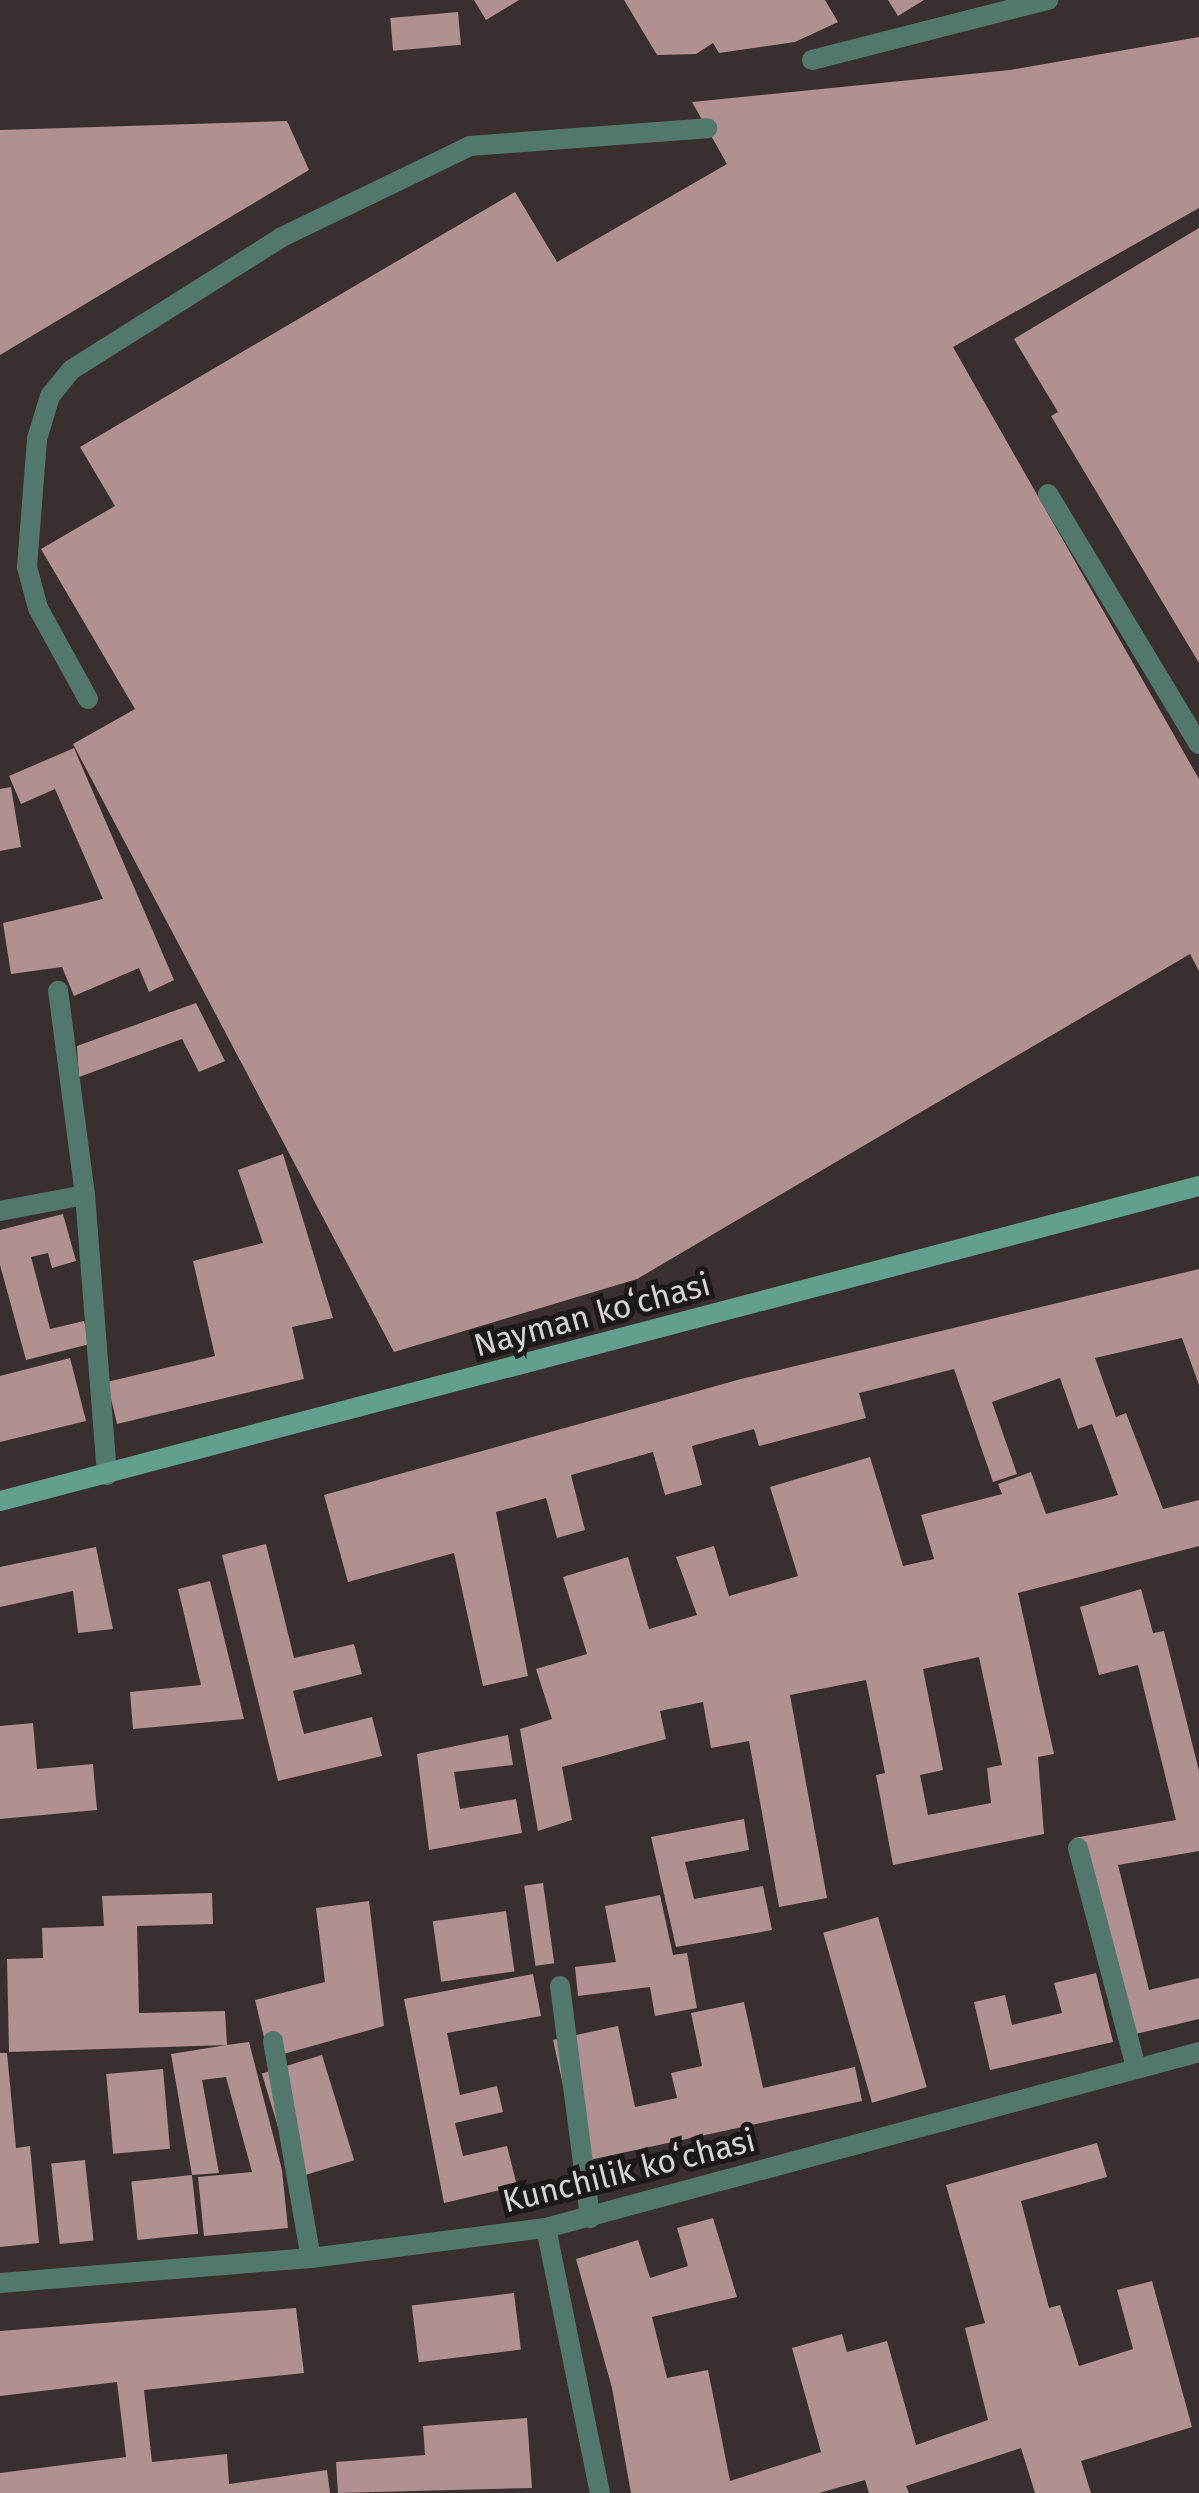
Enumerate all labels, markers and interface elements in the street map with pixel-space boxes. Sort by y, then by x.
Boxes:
street label: Nayman koʻchasi [470,1265,714,1365]
street label: Kunchilik koʻchasi [499,2121,759,2221]

